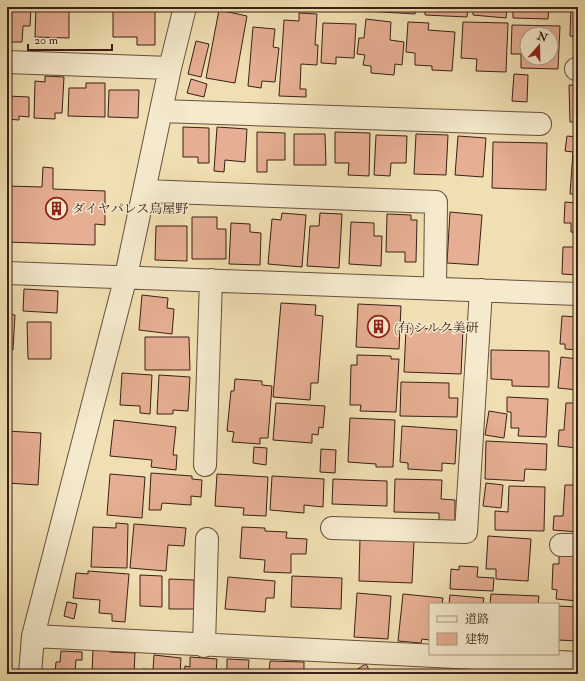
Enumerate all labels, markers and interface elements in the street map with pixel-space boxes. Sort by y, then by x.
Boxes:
scale bar [28,26,112,52]
north arrow [519,26,559,66]
text: N [534,29,550,45]
text: 20 m [34,33,59,48]
building icon: ダイヤパレス鳥屋野 [43,195,69,221]
place label: ダイヤパレス鳥屋野 [72,201,188,217]
building icon: (有)シルク美研 [365,314,391,340]
place label: (有)シルク美研 [394,320,479,336]
legend [429,603,559,655]
text: 道路 [465,612,489,627]
text: 建物 [465,632,489,647]

